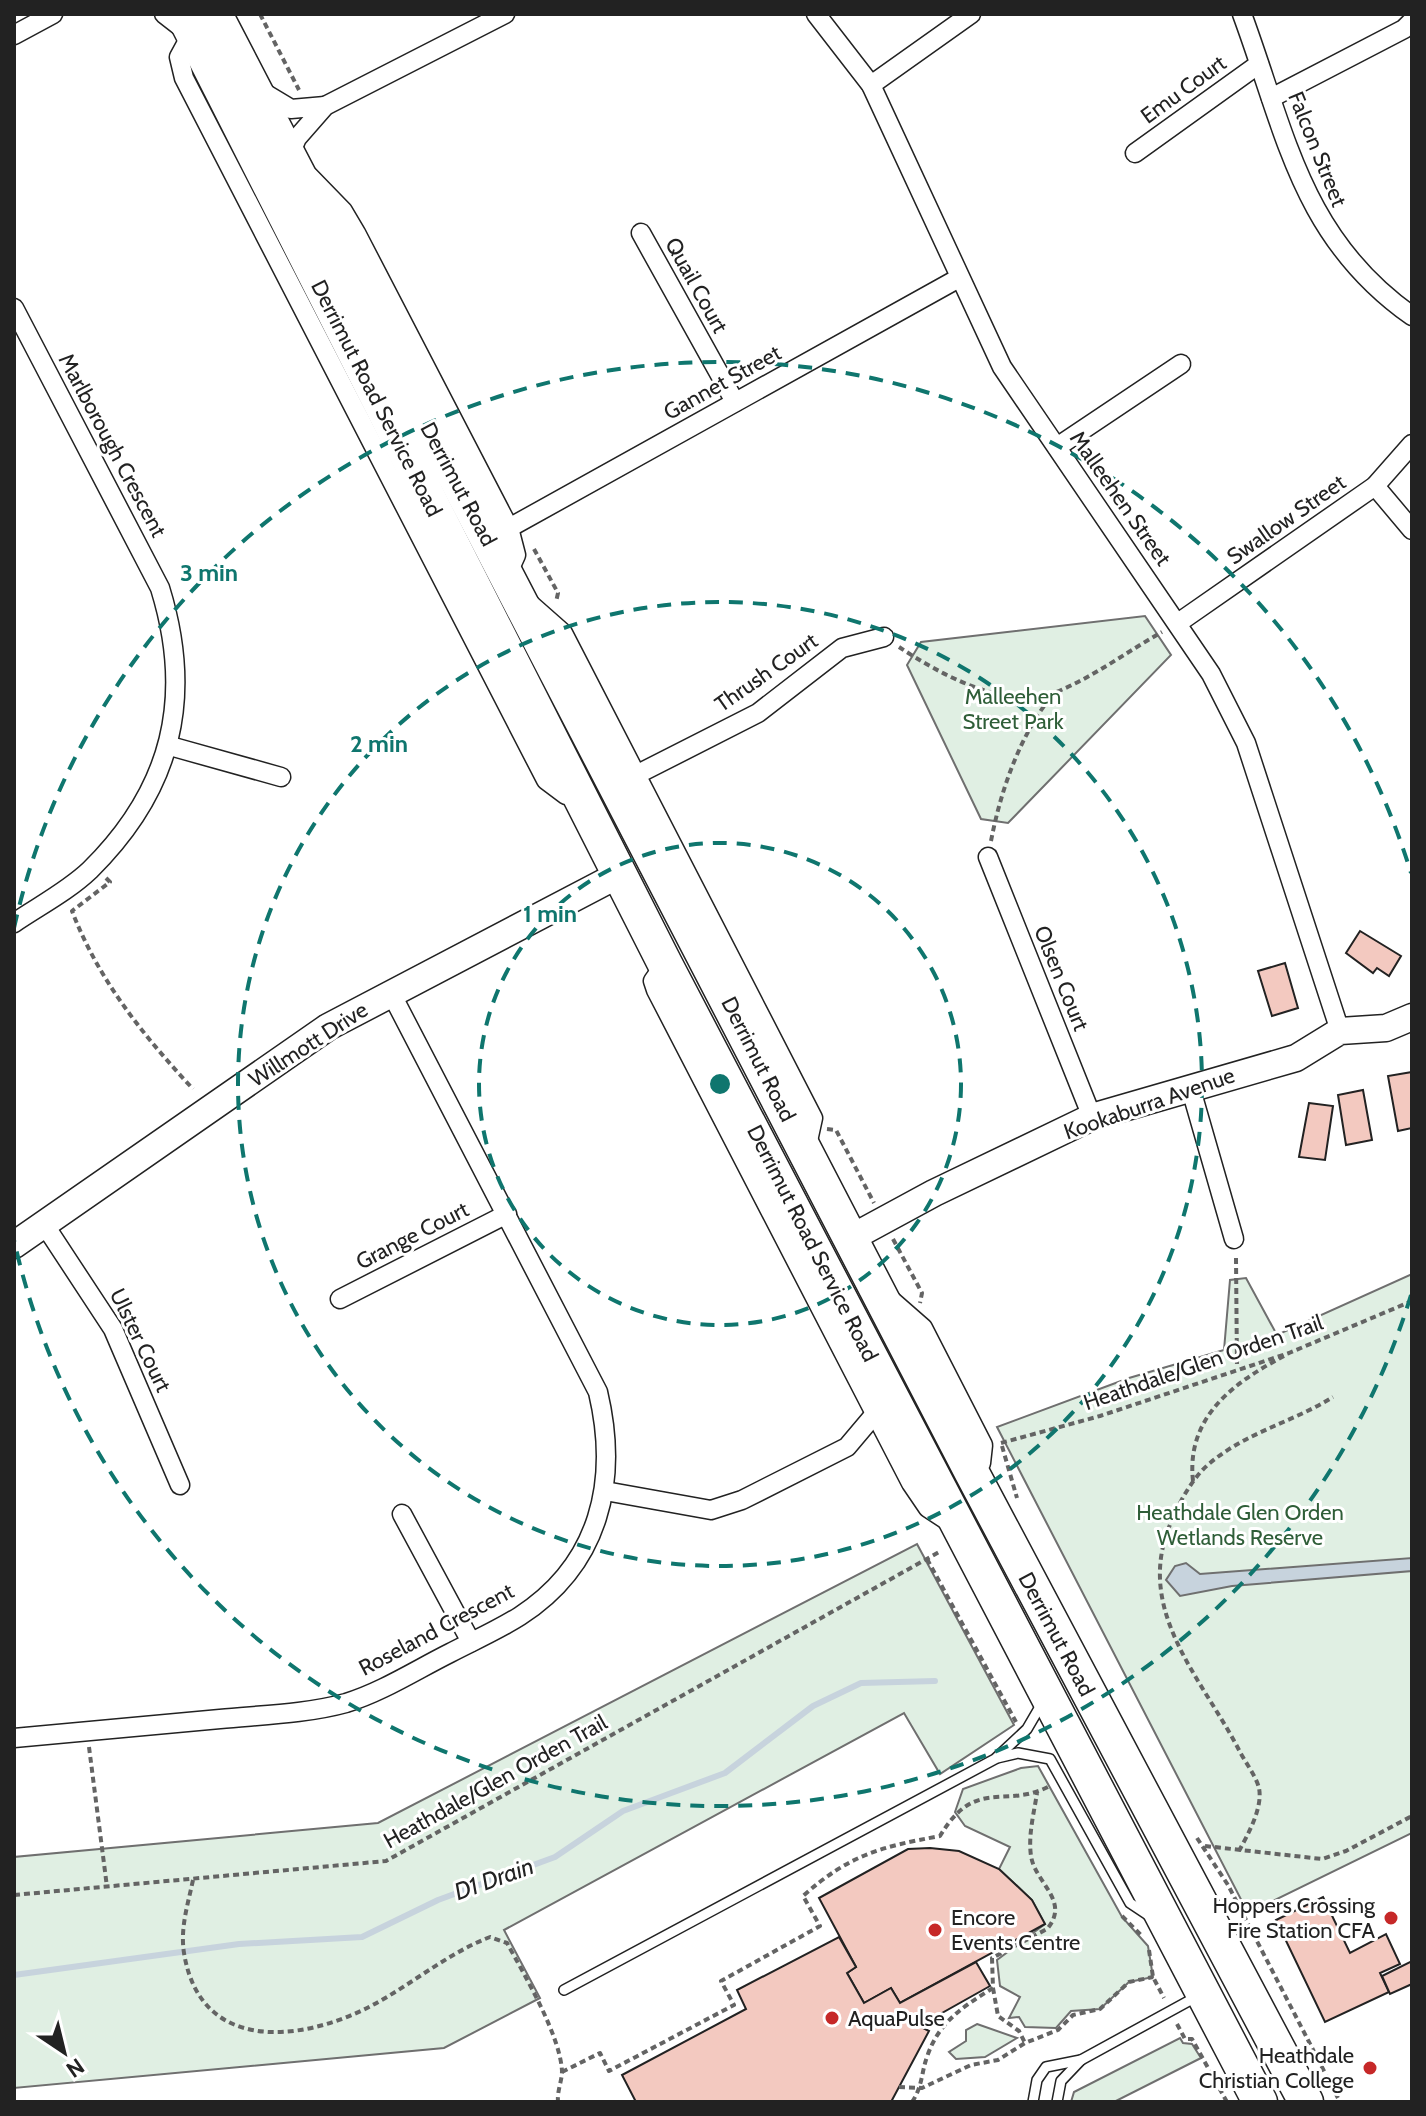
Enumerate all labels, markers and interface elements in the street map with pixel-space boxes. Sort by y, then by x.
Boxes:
street label: Emu Court [1135,49,1232,129]
street label: Falcon Street [1282,88,1353,211]
street label: Quail Court [659,233,734,338]
street label: Derrimut Road Service Road [305,275,448,521]
street label: Gannet Street [659,339,786,426]
street label: Marlborough Crescent [53,349,173,542]
street label: Derrimut Road [415,418,503,551]
street label: Malleehen Street [1064,426,1177,571]
street label: Swallow Street [1222,468,1351,570]
text: 3 min [180,558,238,587]
street label: Thrush Court [710,627,823,718]
park label: Malleehen Street Park [962,683,1064,735]
text: 2 min [350,729,408,758]
text: 1 min [523,899,577,928]
street label: Olsen Court [1028,922,1095,1035]
street label: Derrimut Road [716,992,802,1126]
street label: Willmott Drive [244,996,373,1093]
street label: Kookaburra Avenue [1060,1062,1238,1145]
centre of rings [706,1070,734,1098]
street label: Derrimut Road Service Road [741,1120,884,1366]
street label: Grange Court [351,1195,474,1275]
street label: Ulster Court [104,1284,177,1397]
street label: Heathdale/Glen Orden Trail [1080,1309,1327,1416]
park label: Heathdale Glen Orden Wetlands Reserve [1136,1499,1344,1551]
street label: Derrimut Road [1013,1568,1101,1701]
street label: Roseland Crescent [354,1577,519,1682]
street label: Heathdale/Glen Orden Trail [379,1708,612,1854]
water label: D1 Drain [450,1851,537,1906]
place label: Hoppers Crossing Fire Station CFA [1213,1892,1376,1944]
place label: Encore Events Centre [951,1904,1080,1956]
marker: Hoppers Crossing Fire Station CFA [1382,1909,1400,1927]
marker: Encore Events Centre [926,1921,944,1939]
place label: AquaPulse [848,2005,945,2032]
marker: AquaPulse [823,2009,841,2027]
north arrow [24,2012,104,2092]
place label: Heathdale Christian College [1199,2042,1354,2094]
text: N [61,2052,89,2083]
marker: Heathdale Christian College [1361,2059,1379,2077]

